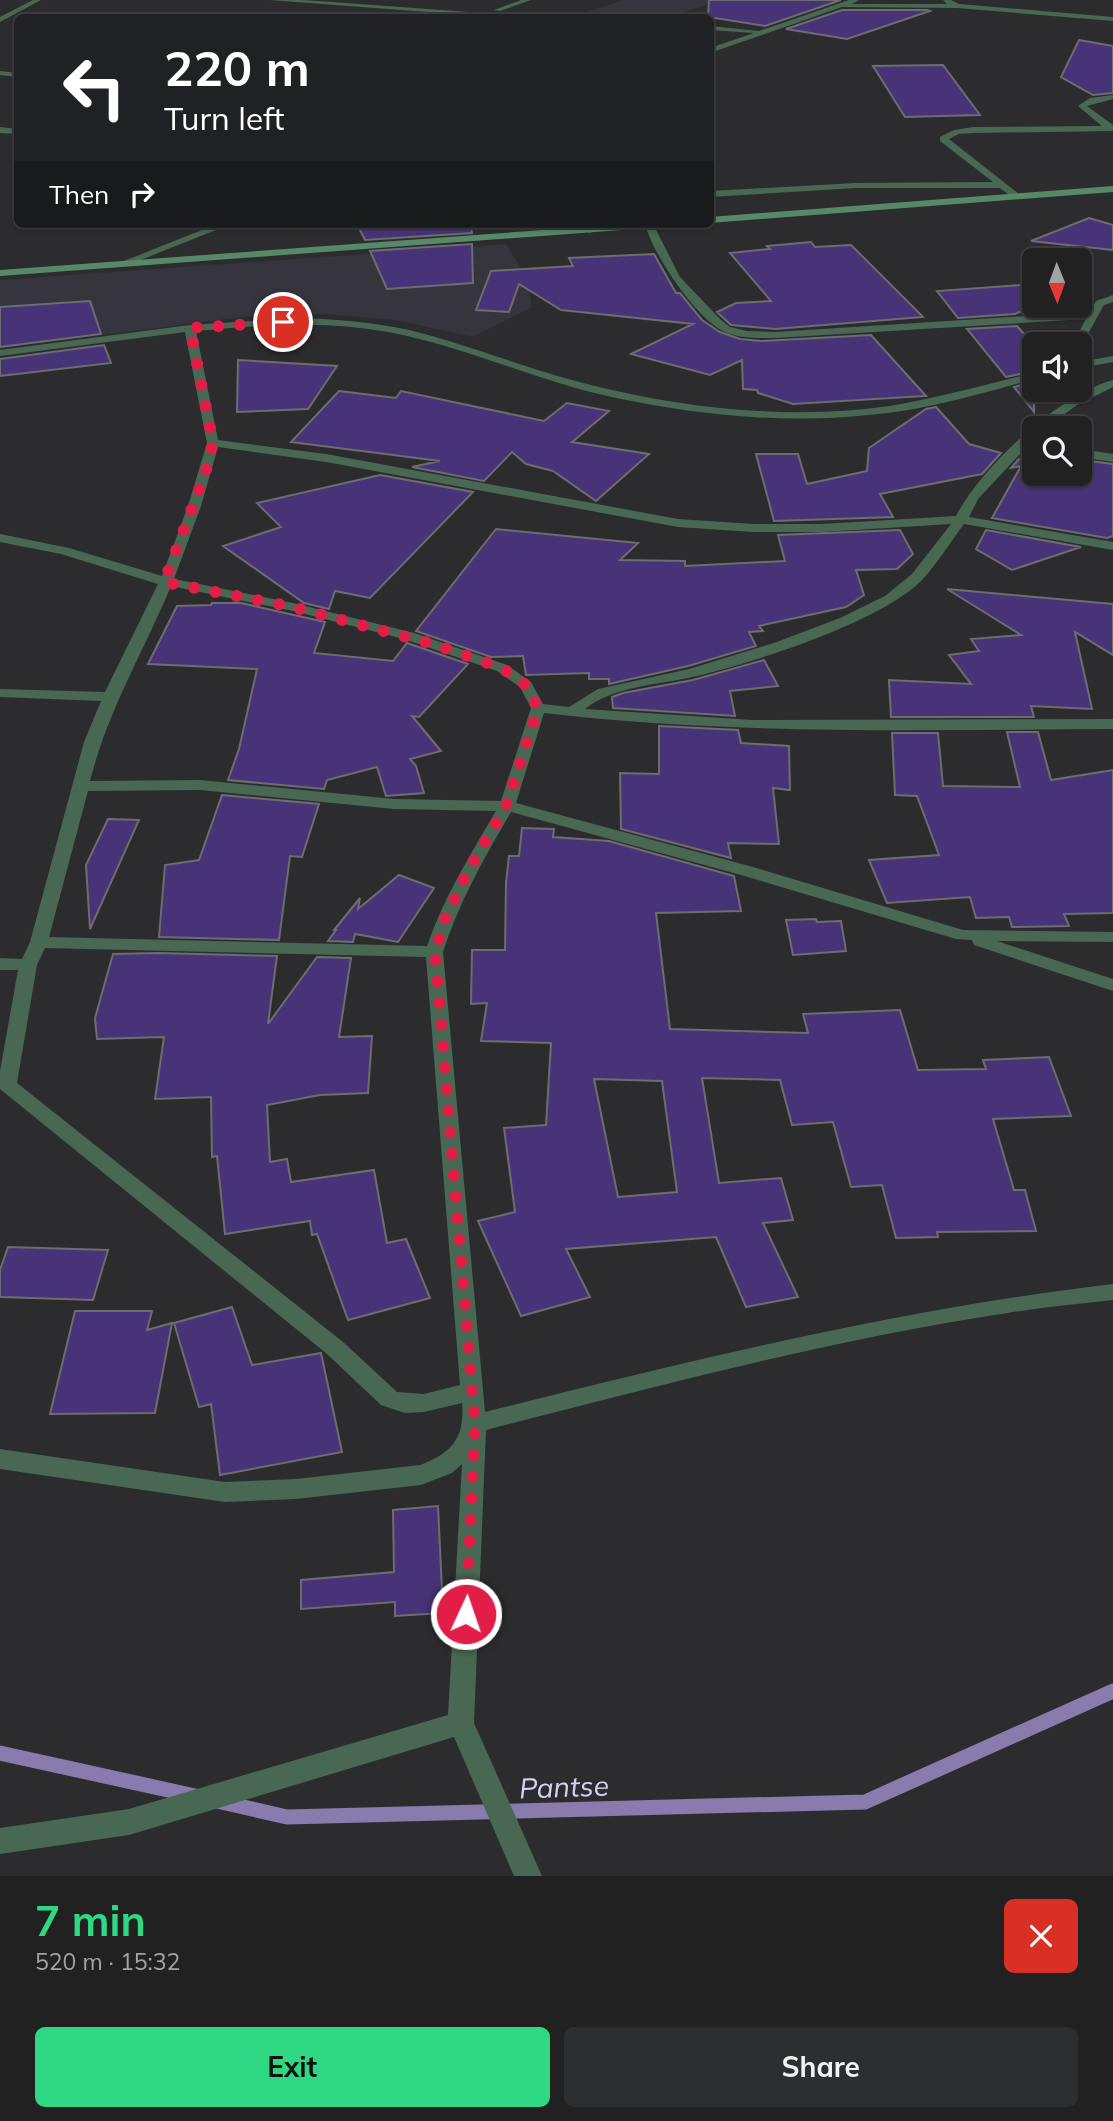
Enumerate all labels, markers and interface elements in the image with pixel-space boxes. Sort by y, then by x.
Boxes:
text: 220 m [164,37,310,98]
icon: left [49,42,140,133]
text: Turn left [164,98,284,138]
icon: right [123,175,161,213]
text: Then [49,178,109,211]
north arrow [1022,248,1092,318]
map controls [1022,248,1092,486]
pin [253,292,313,352]
icon: arrive [264,303,302,341]
button: sound [1022,332,1092,402]
button: search [1022,416,1092,486]
position arrow [429,1577,503,1651]
water label: Pantse [519,1767,609,1806]
text: 7 min [35,1894,146,1947]
button: close [1004,1899,1078,1973]
text: 520 m · 15:32 [35,1947,180,1976]
button: Exit [35,2027,550,2107]
button: Share [564,2027,1078,2107]

